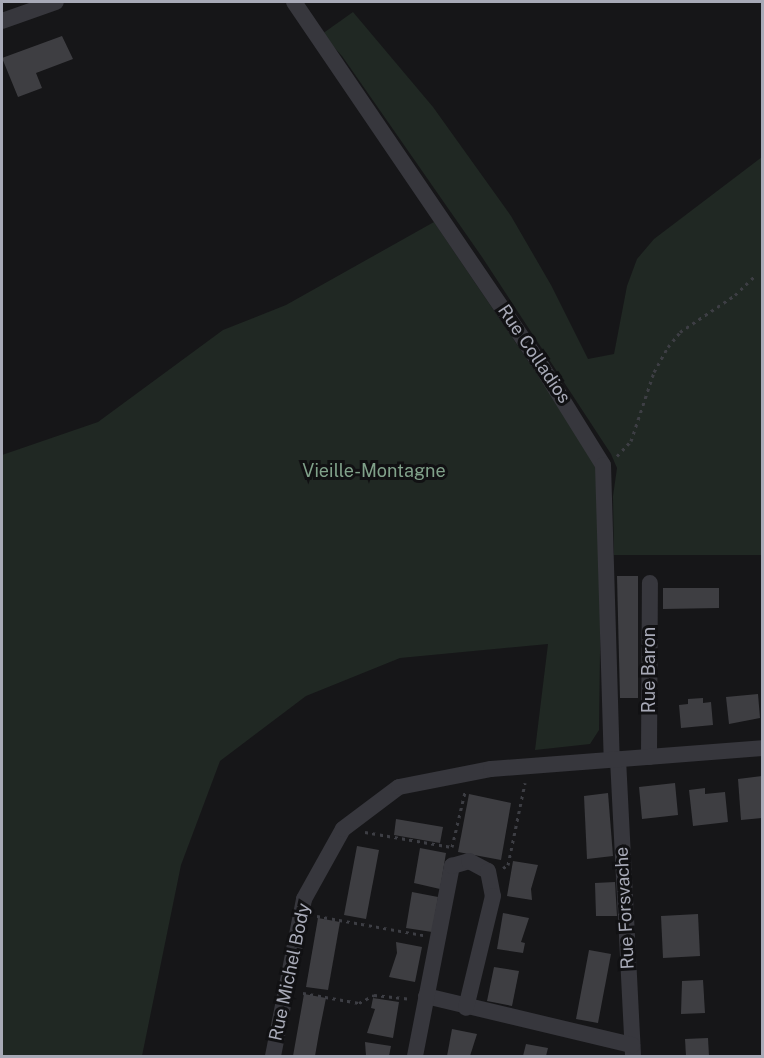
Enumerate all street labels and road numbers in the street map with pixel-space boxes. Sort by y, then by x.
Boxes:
street label: Rue Colladios [493,300,575,408]
street label: Rue Baron [638,627,660,713]
street label: Rue Forsvache [611,846,639,970]
street label: Rue Michel Body [265,901,315,1043]

